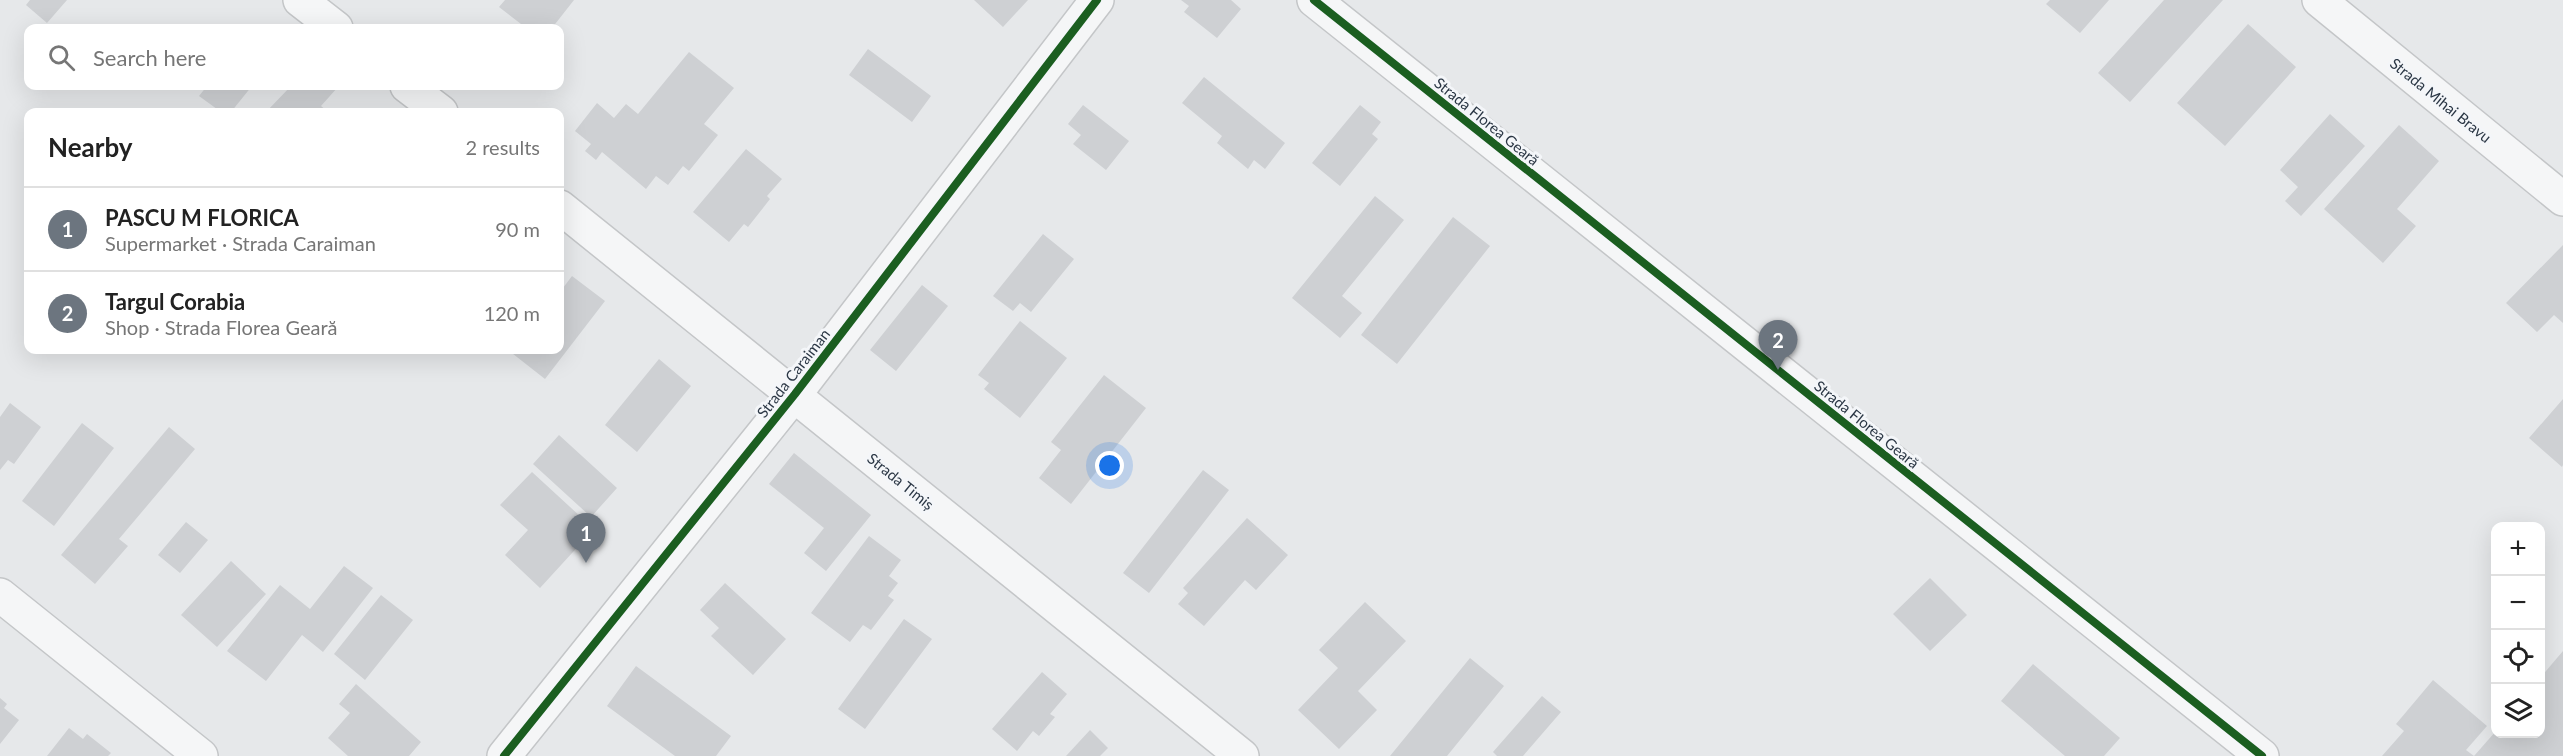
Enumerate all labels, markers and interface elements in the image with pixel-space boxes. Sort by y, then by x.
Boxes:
search box [24,24,564,90]
icon: search [45,41,78,74]
text: Search here [93,44,206,71]
street label: Strada Mihai Bravu [2387,54,2495,146]
street label: Strada Florea Geară [1431,73,1543,169]
text: Nearby [48,131,133,163]
text: 2 results [465,135,540,159]
text: PASCU M FLORICA [105,204,299,231]
text: 1 [62,217,73,241]
text: 90 m [495,217,540,241]
text: Supermarket · Strada Caraiman [105,231,376,255]
text: Targul Corabia [105,288,245,315]
text: 2 [62,301,73,325]
text: 120 m [484,301,540,325]
text: Shop · Strada Florea Geară [105,315,337,339]
pin: 2 [1758,320,1798,370]
street label: Strada Caraiman [753,325,833,421]
street label: Strada Florea Geară [1811,376,1923,472]
street label: Strada Timiș [864,449,938,513]
your location [1095,451,1124,480]
pin: 1 [566,514,606,563]
map controls [2491,522,2545,738]
button: + [2491,522,2545,576]
button: − [2491,576,2545,630]
button: locate [2491,630,2545,684]
button: layers [2491,684,2545,738]

